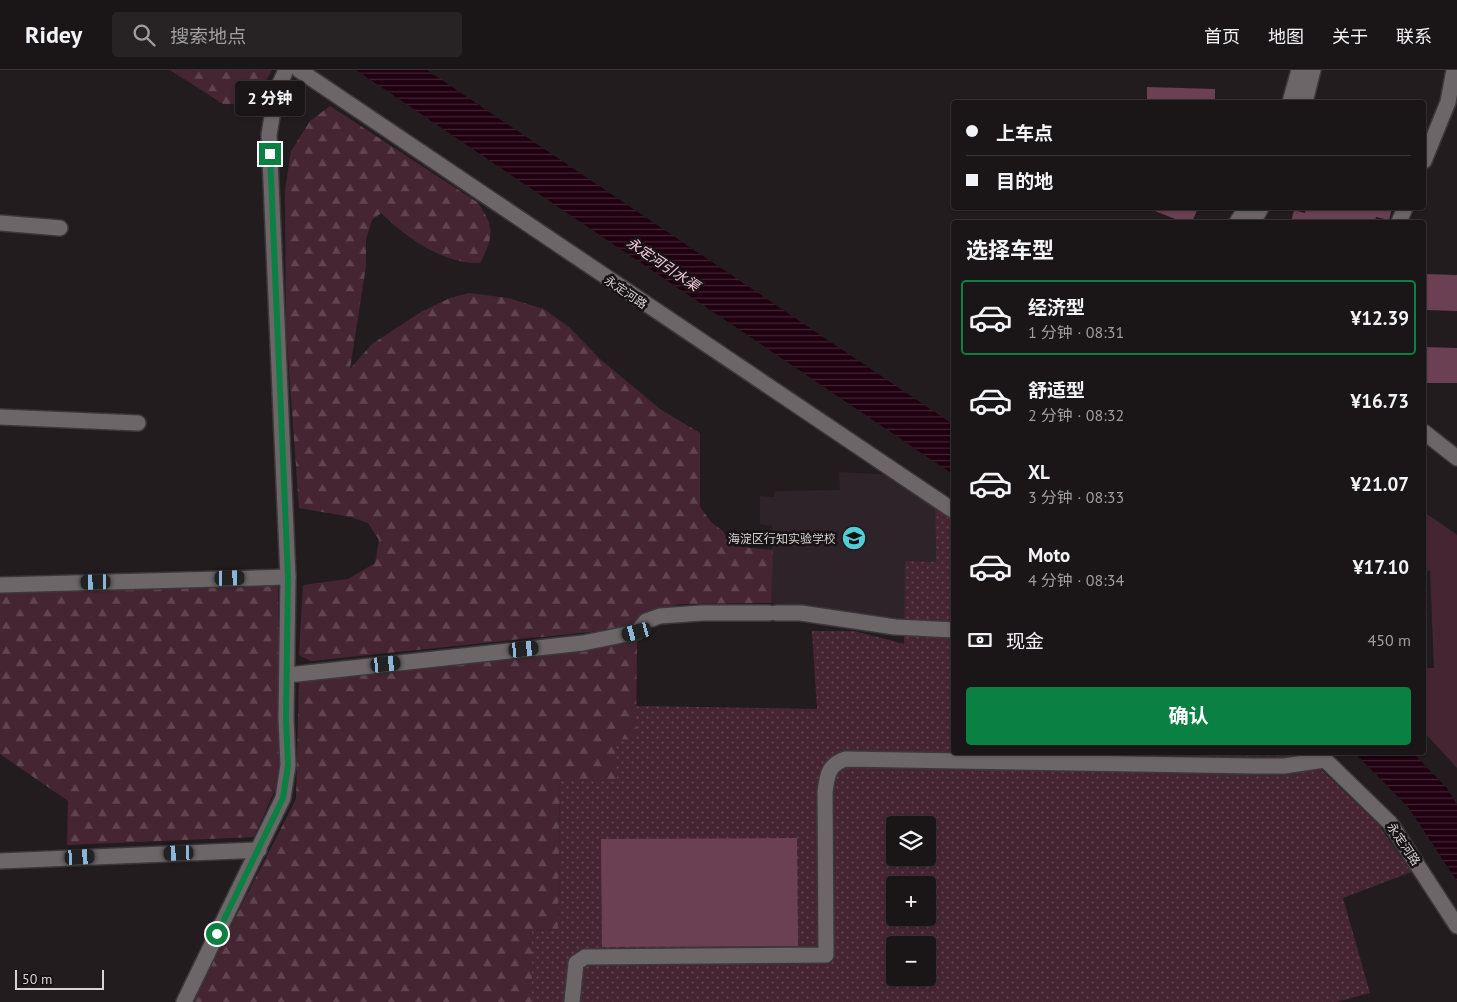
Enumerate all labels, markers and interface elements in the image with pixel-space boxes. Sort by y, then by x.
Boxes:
search box [112,12,462,57]
text: Ridey [25,19,82,50]
icon: search [130,21,158,49]
text: 搜索地点 [170,24,246,48]
text: 首页 [1204,25,1240,48]
text: 地图 [1268,25,1304,48]
text: 关于 [1332,25,1368,48]
text: 联系 [1396,25,1432,48]
callout: 2 分钟 [235,82,305,116]
text: 2 分钟 [247,88,293,108]
text: 上车点 [996,121,1053,145]
route end [259,143,281,165]
text: 目的地 [996,169,1053,193]
water label: 永定河引水渠 [623,233,705,296]
text: 选择车型 [966,236,1054,264]
street label: 永定河路 [602,272,650,312]
icon: car [968,295,1013,340]
text: 经济型 [1028,295,1085,319]
text: ¥12.39 [1350,306,1409,330]
text: 1 分钟 · 08:31 [1028,322,1124,342]
icon: car [968,378,1013,423]
text: 舒适型 [1028,378,1085,402]
text: ¥16.73 [1350,389,1409,413]
text: 2 分钟 · 08:32 [1028,405,1124,425]
text: XL [1028,460,1050,484]
icon: car [968,461,1013,506]
text: ¥21.07 [1350,472,1409,496]
text: 3 分钟 · 08:33 [1028,487,1124,507]
school or university icon: 海淀区行知实验学校 [841,525,867,551]
place label: 海淀区行知实验学校 [728,531,836,546]
text: Moto [1028,543,1070,567]
icon: car [968,544,1013,589]
text: ¥17.10 [1353,555,1409,579]
car [214,570,245,586]
text: 4 分钟 · 08:34 [1028,570,1124,590]
car [80,574,111,590]
car [620,621,653,643]
icon: cash [966,626,994,654]
text: 现金 [1006,629,1044,653]
text: 450 m [1368,630,1411,650]
car [508,640,539,658]
car [370,655,401,673]
button: 确认 [966,687,1411,745]
map controls [886,816,936,986]
button: layers [886,816,936,866]
street label: 永定河路 [1384,820,1424,868]
car [163,845,194,861]
car [64,849,95,865]
button: + [886,876,936,926]
route start [206,923,228,945]
button: − [886,936,936,986]
scale bar [15,967,104,990]
text: 50 m [22,970,52,988]

